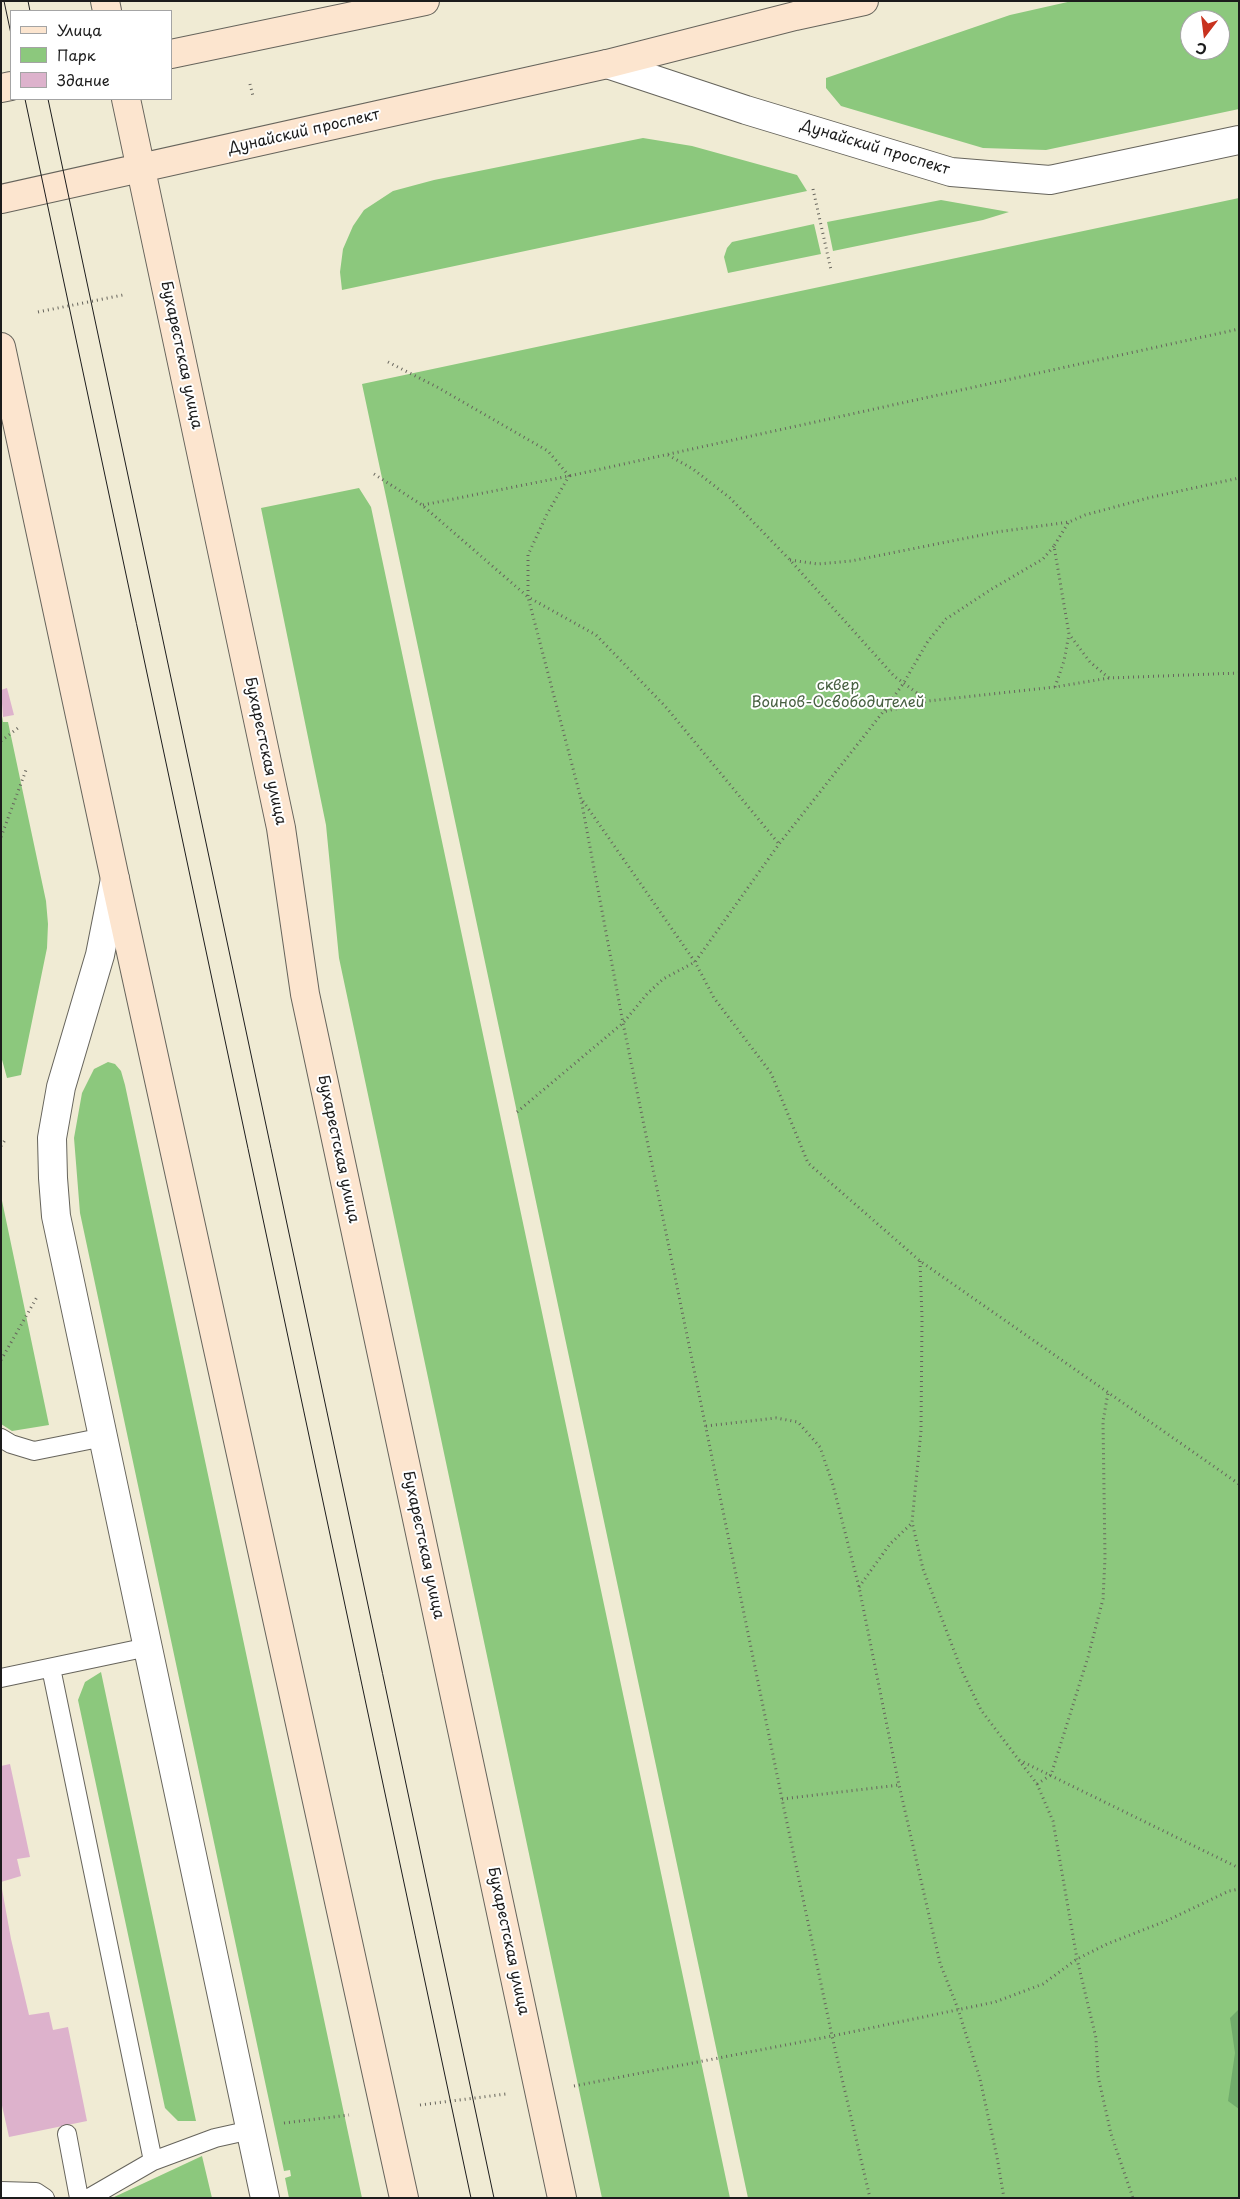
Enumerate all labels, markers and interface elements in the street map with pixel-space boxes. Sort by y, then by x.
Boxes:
legend [10,10,172,100]
north arrow [1180,10,1230,60]
text: Улица [57,18,102,41]
text: С [1193,38,1209,61]
text: Парк [57,43,96,66]
text: Здание [57,68,110,91]
street label: Дунайский проспект [227,106,381,158]
street label: Дунайский проспект [798,117,952,179]
street label: Бухарестская улица [157,279,205,431]
street label: Бухарестская улица [241,675,289,827]
park label: сквер Воинов-Освободителей [751,677,925,712]
street label: Бухарестская улица [314,1073,362,1225]
street label: Бухарестская улица [399,1469,447,1621]
street label: Бухарестская улица [484,1865,532,2017]

